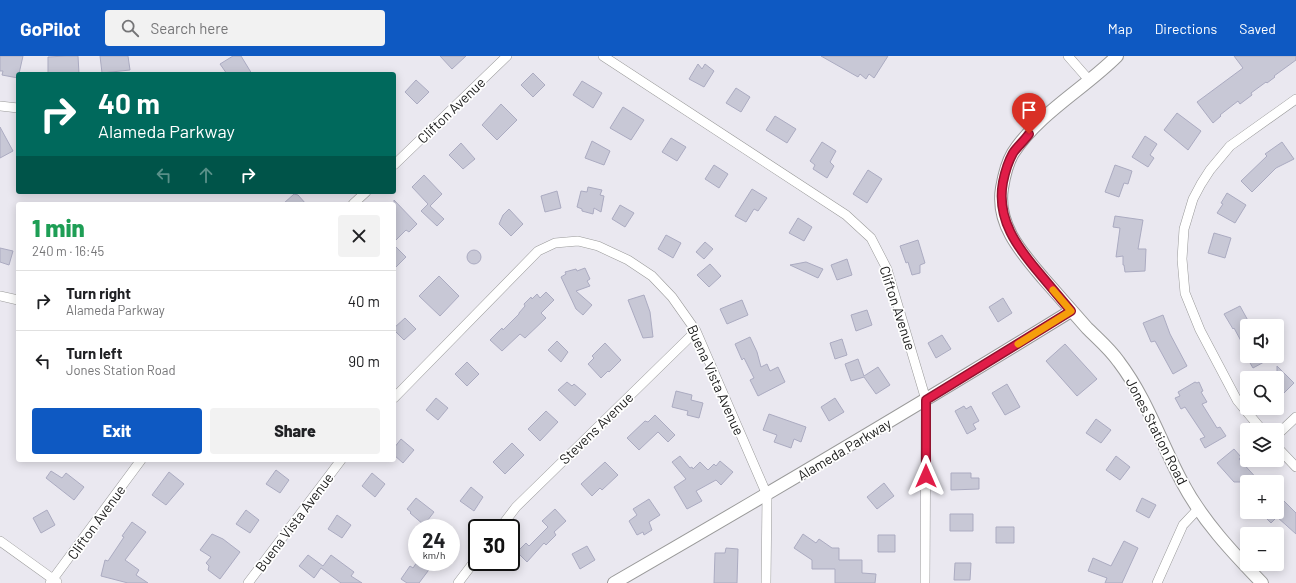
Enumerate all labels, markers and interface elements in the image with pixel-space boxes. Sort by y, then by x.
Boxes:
search box [105,10,385,46]
text: GoPilot [20,17,81,40]
icon: search [119,17,141,39]
text: Search here [151,19,229,37]
text: Map [1108,20,1133,37]
text: Directions [1155,20,1217,37]
text: Saved [1239,20,1276,37]
street label: Clifton Avenue [414,73,488,147]
text: 40 m [98,86,160,120]
icon: right [32,88,84,140]
pin [1012,93,1046,134]
icon: arrive [1018,99,1040,121]
text: Alameda Parkway [98,120,235,142]
icon: left [153,164,175,186]
icon: ahead [195,164,217,186]
icon: right [237,164,259,186]
text: 1 min [32,213,85,242]
button: close [338,215,380,257]
text: 240 m · 16:45 [32,243,104,259]
street label: Clifton Avenue [876,264,920,352]
text: Turn right [66,284,131,302]
icon: right [32,290,54,312]
text: 40 m [348,292,380,310]
text: Alameda Parkway [66,302,165,318]
map controls [1240,319,1284,571]
button: sound [1240,319,1284,363]
street label: Buena Vista Avenue [684,322,748,438]
text: Turn left [66,344,122,362]
icon: left [32,350,54,372]
text: 90 m [348,352,380,370]
text: Jones Station Road [66,362,176,378]
button: search [1240,371,1284,415]
street label: Jones Station Road [1123,375,1191,487]
street label: Stevens Avenue [556,389,636,467]
button: Exit [32,408,202,454]
button: Share [210,408,380,454]
street label: Alameda Parkway [794,414,894,484]
button: layers [1240,423,1284,467]
position arrow [905,455,947,497]
street label: Buena Vista Avenue [251,469,337,575]
button: + [1240,475,1284,519]
street label: Clifton Avenue [63,482,129,562]
speed limit sign: 30 [468,519,520,571]
button: − [1240,527,1284,571]
text: 24 [422,528,446,552]
text: km/h [423,549,445,561]

